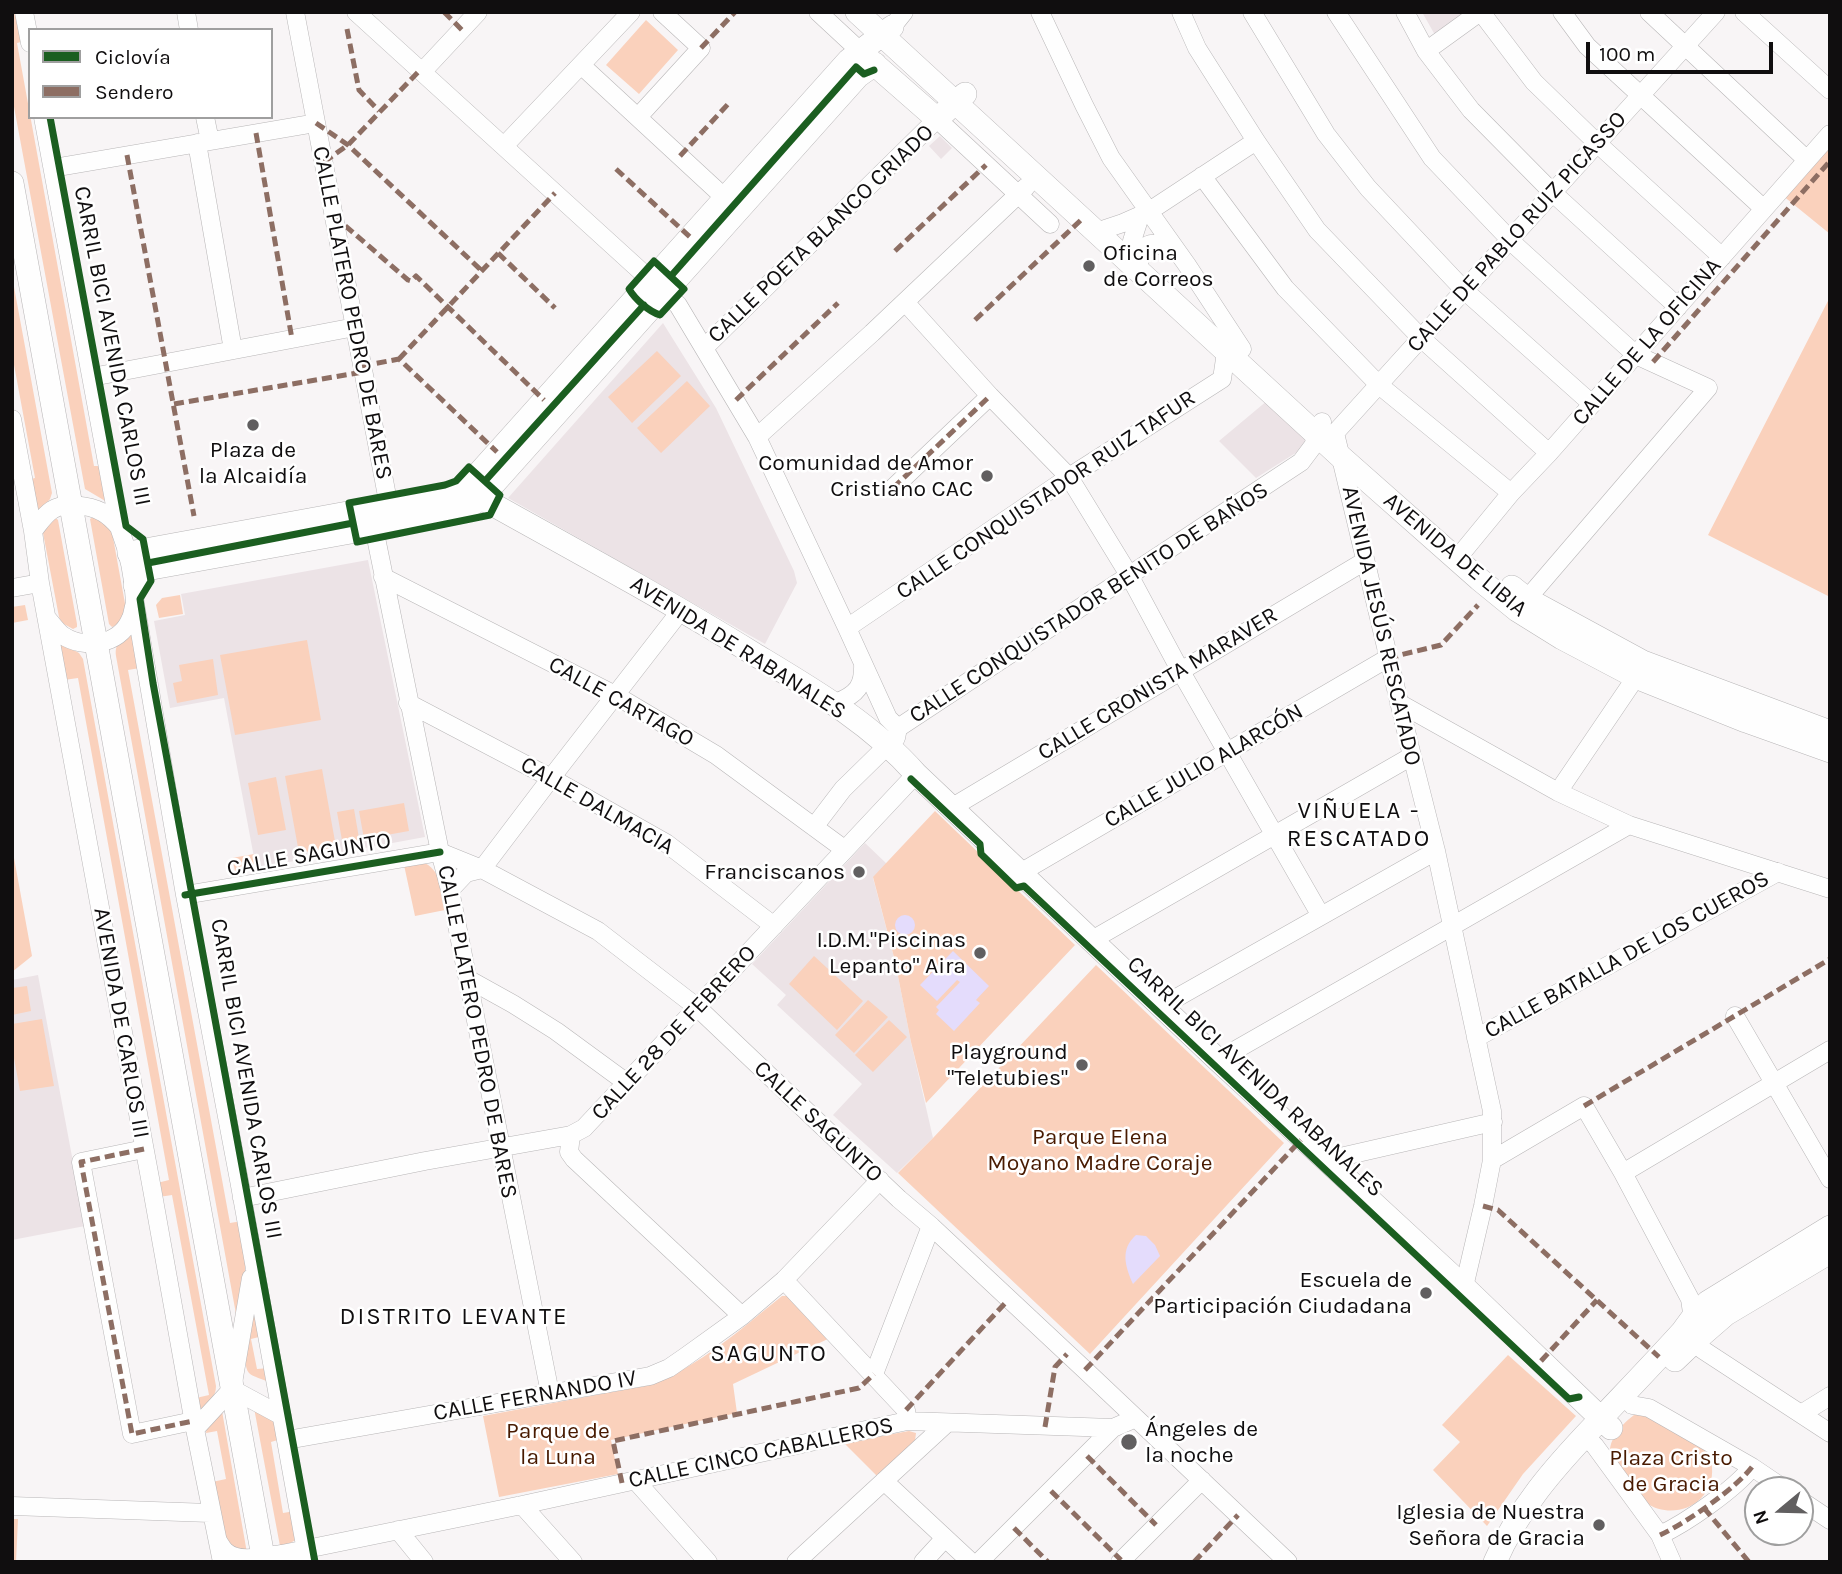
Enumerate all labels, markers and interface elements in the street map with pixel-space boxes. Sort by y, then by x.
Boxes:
legend [28,28,273,119]
scale bar [1590,28,1777,72]
text: 100 m [1599,42,1656,66]
text: Ciclovía [95,45,171,69]
text: Sendero [95,80,173,104]
street label: CALLE DE PABLO RUIZ PICASSO [1401,106,1633,358]
street label: CALLE POETA BLANCO CRIADO [702,119,940,349]
street label: CALLE PLATERO PEDRO DE BARES [306,144,398,482]
street label: CARRIL BICI AVENIDA CARLOS III [67,184,157,508]
place label: Oficina de Correos [1103,239,1214,293]
street label: CALLE DE LA OFICINA [1567,253,1727,431]
marker: Oficina de Correos [1081,258,1097,274]
street label: CALLE CONQUISTADOR RUIZ TAFUR [891,384,1201,606]
marker: Plaza de la Alcaidía [245,417,261,433]
place label: Plaza de la Alcaidía [199,436,307,490]
place label: Comunidad de Amor Cristiano CAC [758,449,973,503]
marker: Comunidad de Amor Cristiano CAC [979,468,995,484]
street label: CALLE CONQUISTADOR BENITO DE BAÑOS [904,476,1274,730]
street label: AVENIDA JESÚS RESCATADO [1335,484,1427,768]
street label: AVENIDA DE LIBIA [1378,487,1532,623]
street label: AVENIDA DE RABANALES [625,570,851,726]
street label: CALLE CRONISTA MARAVER [1033,601,1283,767]
street label: CALLE CARTAGO [543,651,699,753]
street label: CALLE JULIO ALARCÓN [1100,698,1308,834]
street label: CALLE DALMACIA [515,751,679,861]
district label: VIÑUELA - RESCATADO [1288,797,1430,853]
street label: CALLE SAGUNTO [225,827,393,883]
place label: Franciscanos [704,858,845,886]
street label: CALLE PLATERO PEDRO DE BARES [431,863,523,1201]
marker: Franciscanos [851,864,867,880]
street label: CALLE BATALLA DE LOS CUEROS [1480,865,1774,1045]
street label: AVENIDA DE CARLOS III [87,906,155,1140]
street label: CARRIL BICI AVENIDA CARLOS III [204,917,288,1241]
place label: I.D.M."Piscinas Lepanto" Aira [817,926,966,980]
street label: CALLE 28 DE FEBRERO [586,940,762,1126]
marker: I.D.M."Piscinas Lepanto" Aira [972,945,988,961]
street label: CARRIL BICI AVENIDA RABANALES [1121,951,1389,1203]
place label: Playground "Teletubies" [947,1038,1068,1092]
street label: CALLE SAGUNTO [748,1055,888,1189]
marker: Playground "Teletubies" [1074,1057,1090,1073]
park label: Parque Elena Moyano Madre Coraje [987,1123,1213,1177]
place label: Escuela de Participación Ciudadana [1153,1266,1412,1320]
marker: Escuela de Participación Ciudadana [1418,1285,1434,1301]
district label: DISTRITO LEVANTE [342,1303,566,1331]
district label: SAGUNTO [711,1340,827,1368]
street label: CALLE FERNANDO IV [431,1365,639,1427]
street label: CALLE CINCO CABALLEROS [626,1411,896,1495]
place label: Ángeles de la noche [1145,1415,1258,1469]
park label: Parque de la Luna [506,1417,610,1471]
marker: Ángeles de la noche [1119,1432,1139,1452]
park label: Plaza Cristo de Gracia [1609,1444,1733,1498]
north arrow [1744,1476,1814,1546]
place label: Iglesia de Nuestra Señora de Gracia [1396,1498,1585,1552]
text: N [1748,1507,1774,1527]
marker: Iglesia de Nuestra Señora de Gracia [1591,1517,1607,1533]

